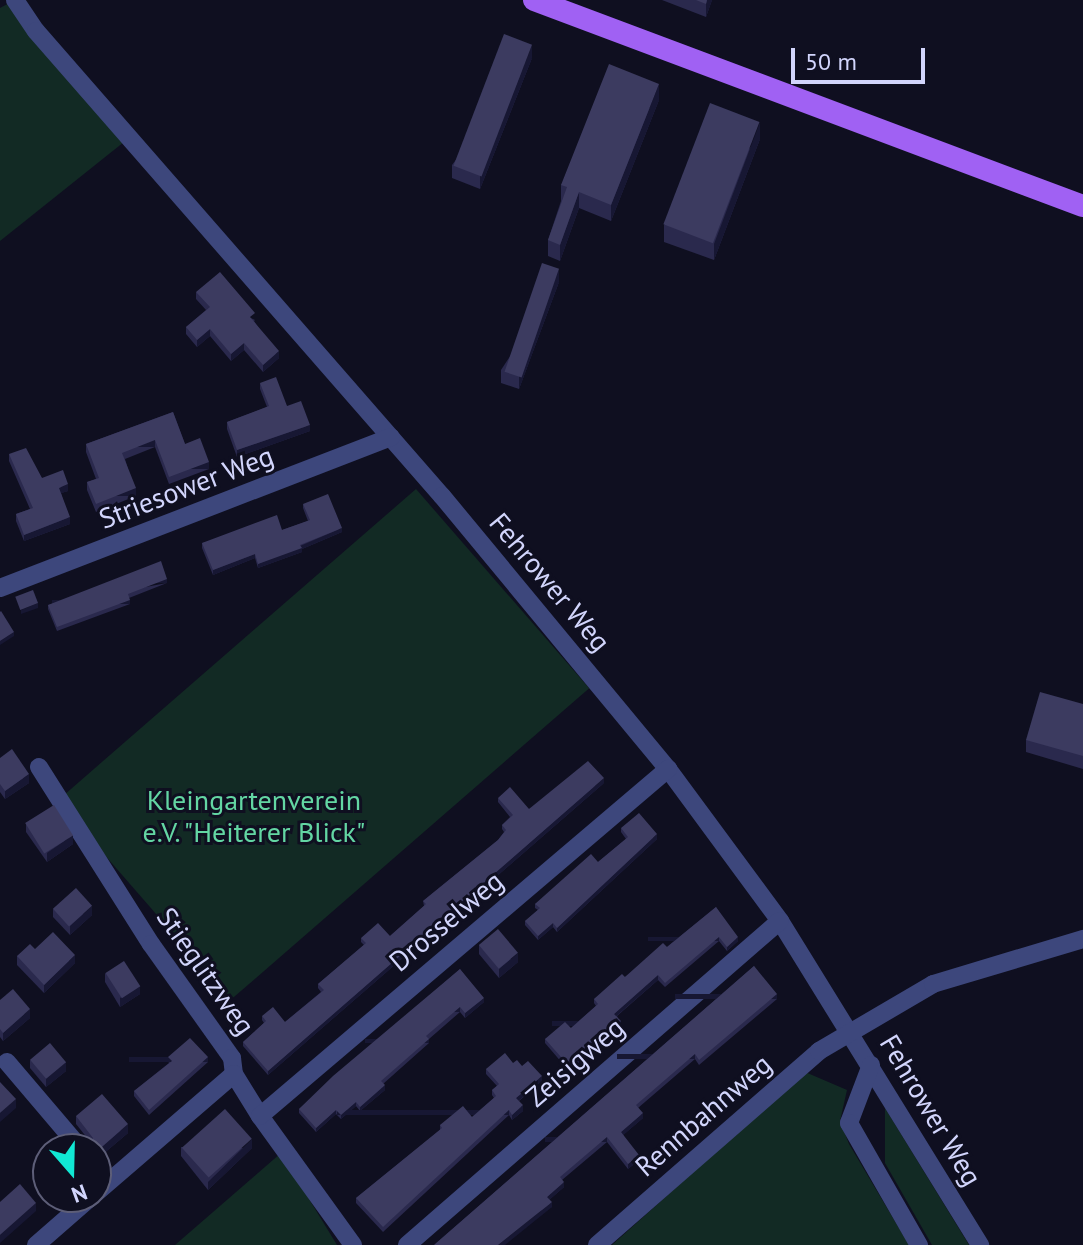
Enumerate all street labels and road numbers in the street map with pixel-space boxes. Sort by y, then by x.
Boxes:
street label: Striesower Weg [94,438,278,536]
street label: Fehrower Weg [482,506,618,658]
street label: Drosselweg [382,864,510,978]
street label: Stieglitzweg [150,901,262,1041]
street label: Zeisigweg [519,1010,631,1114]
street label: Fehrower Weg [873,1028,989,1192]
street label: Rennbahnweg [628,1047,778,1183]

